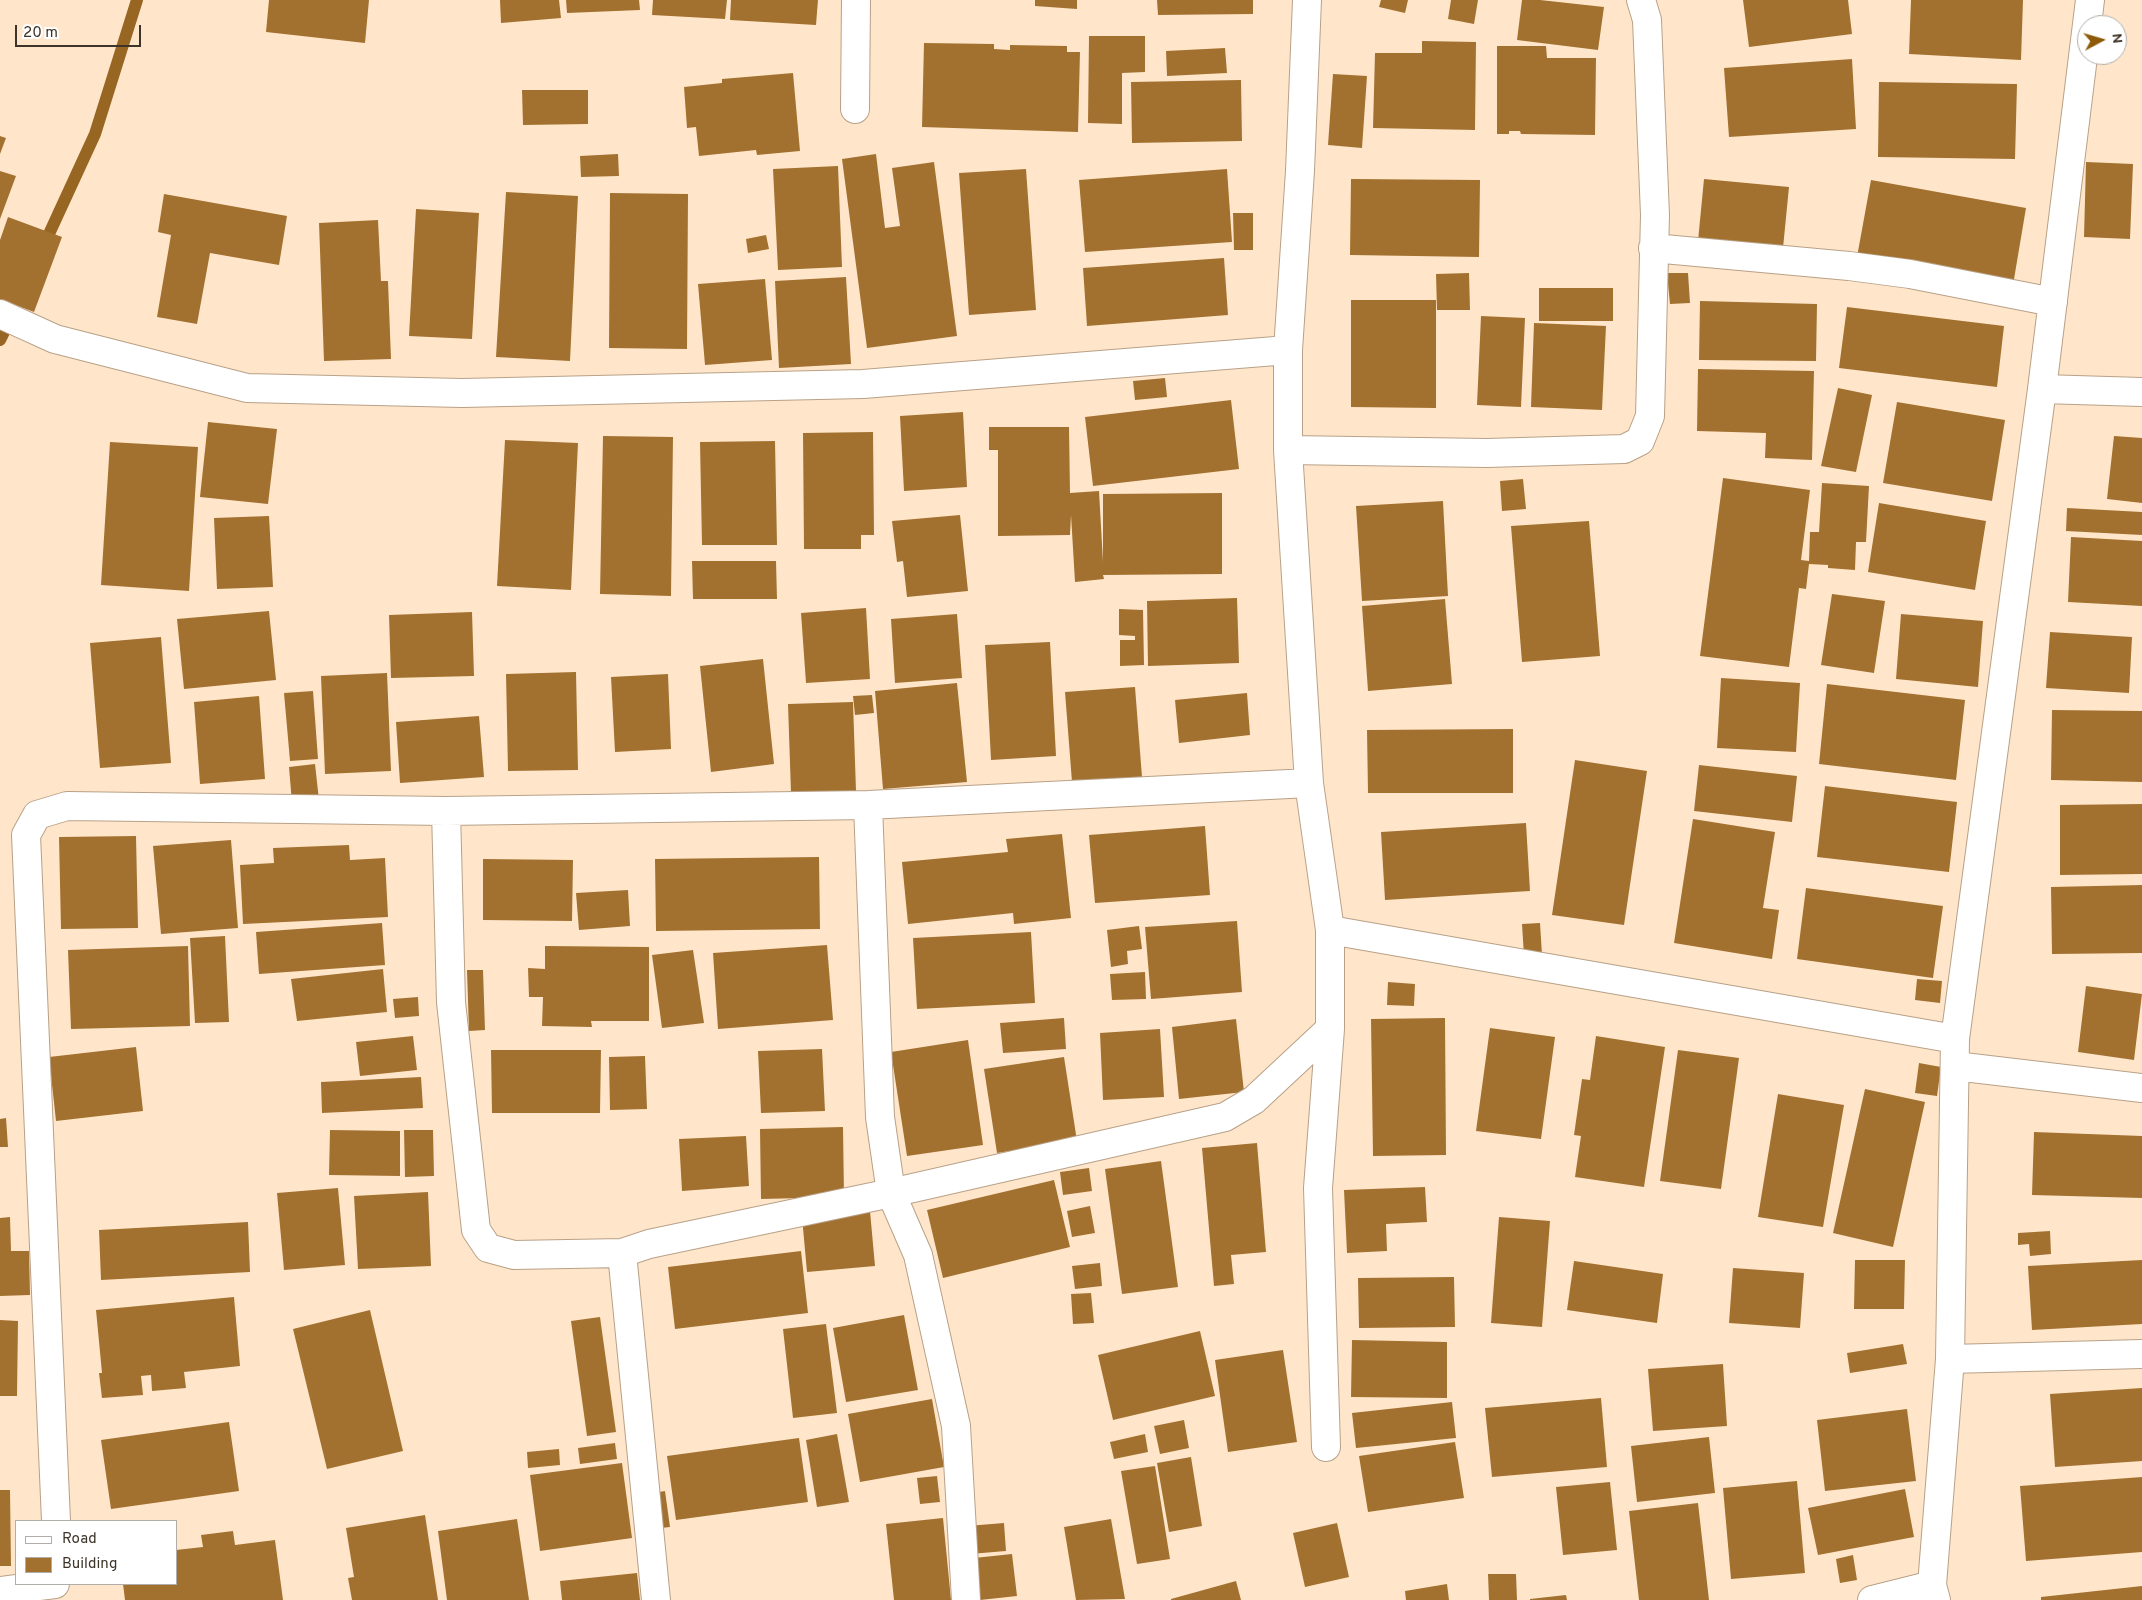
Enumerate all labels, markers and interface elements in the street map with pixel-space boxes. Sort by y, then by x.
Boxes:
scale bar [18,15,144,47]
north arrow [2077,15,2127,65]
text: 20 m [23,24,58,43]
text: N [2107,33,2125,44]
legend [15,1520,178,1585]
text: Road [62,1530,97,1549]
text: Building [62,1555,117,1574]

